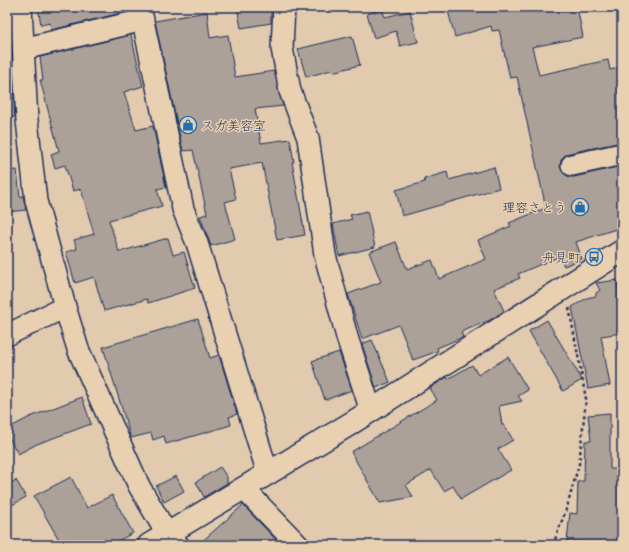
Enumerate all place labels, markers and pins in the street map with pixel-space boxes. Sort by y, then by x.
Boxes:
shop icon: スガ美容室 [178,115,198,135]
place label: スガ美容室 [201,117,266,135]
shop icon: 理容さとう [570,197,590,217]
place label: 理容さとう [502,199,567,217]
bus stop icon: 舟見町 [584,247,604,267]
place label: 舟見町 [542,249,581,267]

